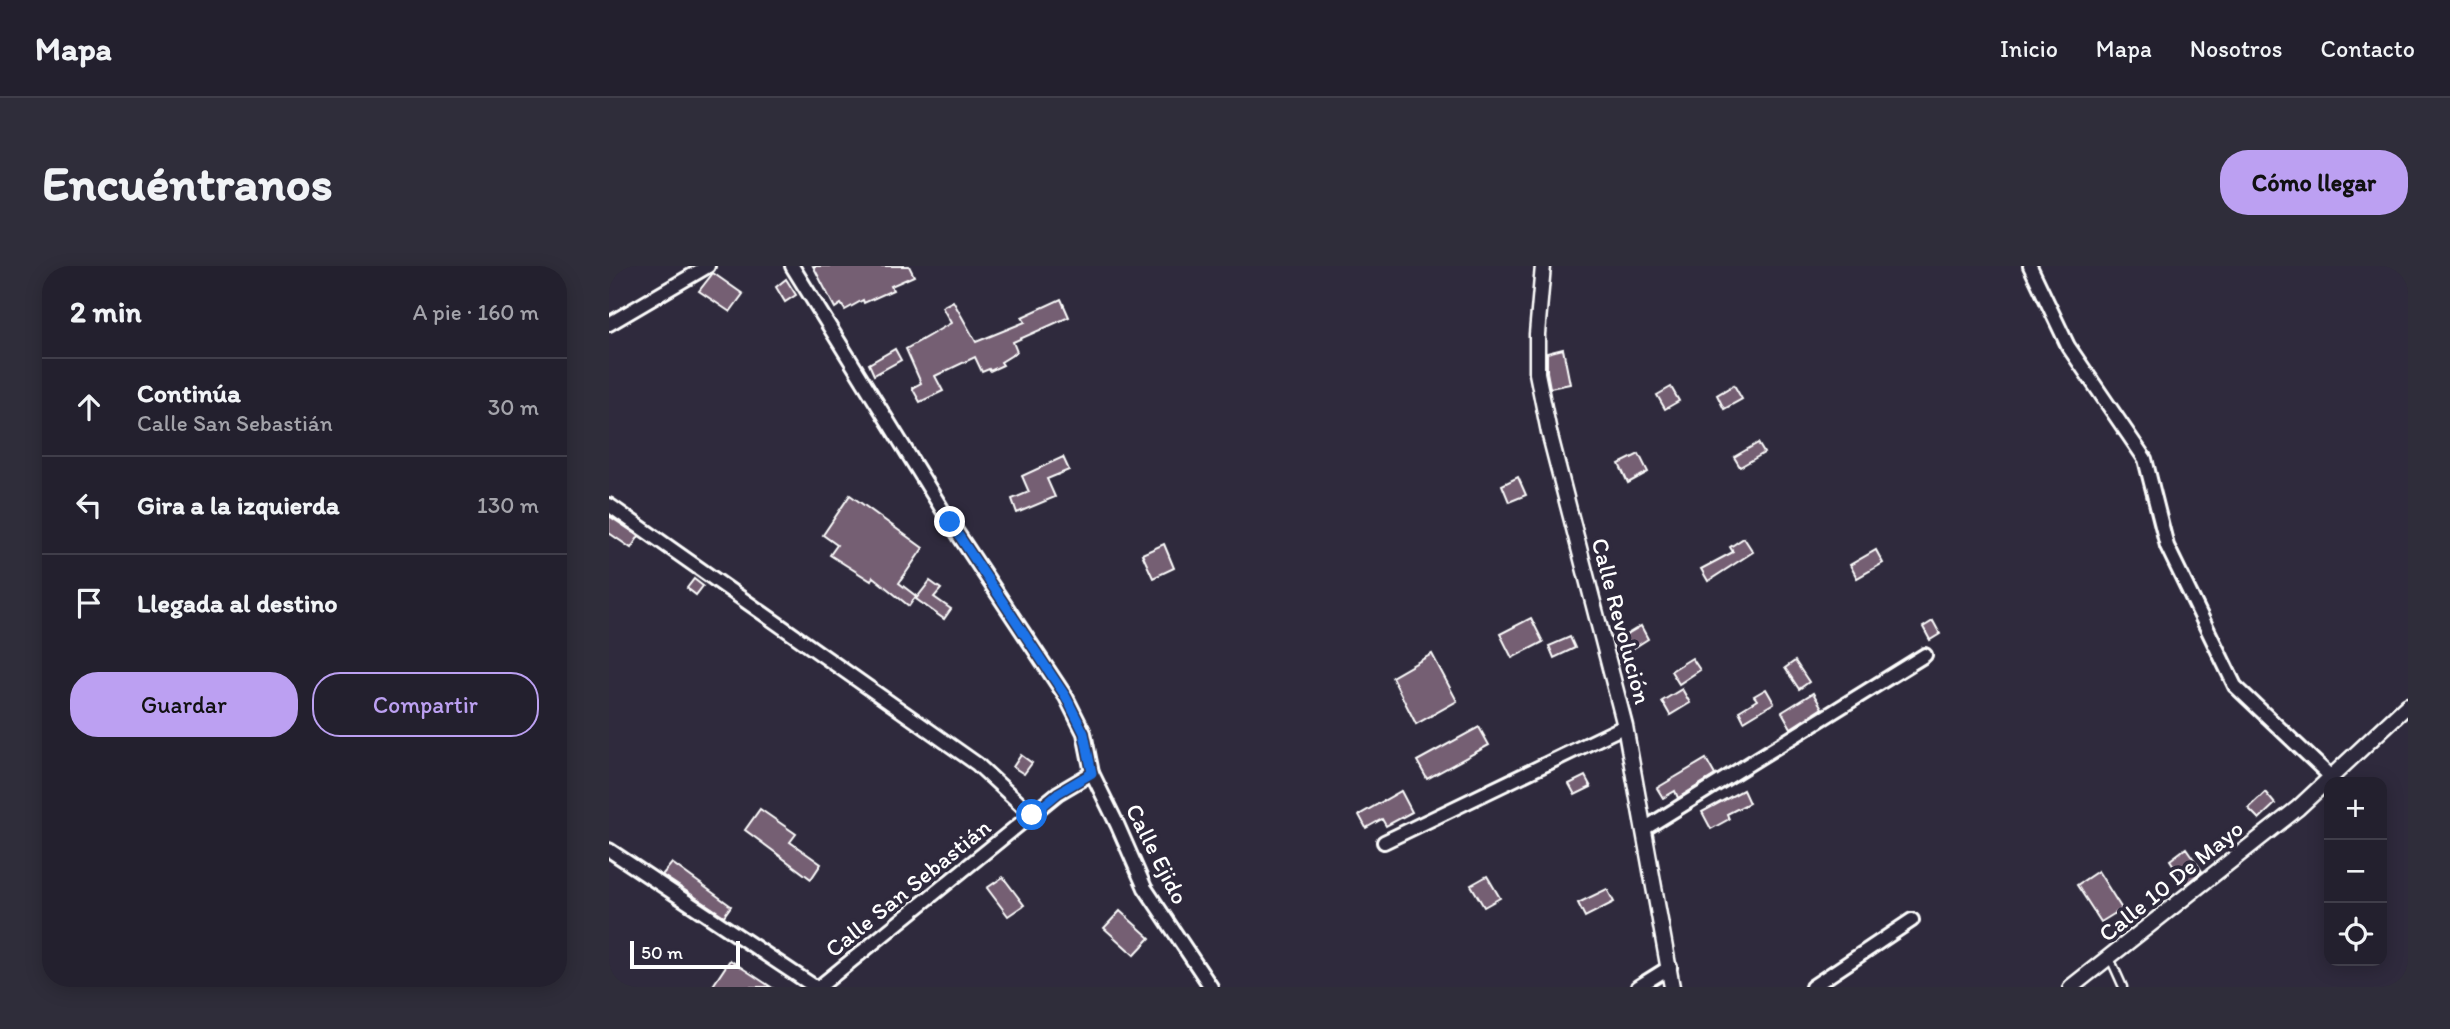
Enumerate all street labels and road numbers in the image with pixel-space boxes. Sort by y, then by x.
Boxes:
street label: Calle Revolución [1585,535,1658,708]
street label: Calle Ejido [1120,799,1195,909]
street label: Calle San Sebastián [819,812,997,963]
street label: Calle 10 De Mayo [2093,813,2249,948]

